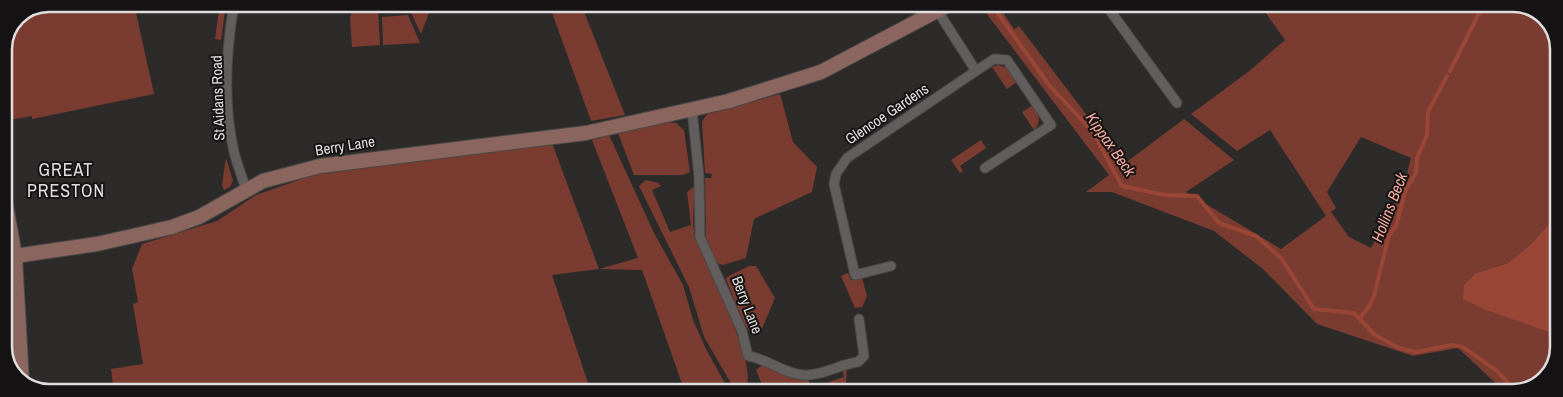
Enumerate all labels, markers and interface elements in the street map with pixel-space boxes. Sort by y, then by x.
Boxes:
street label: St Aidans Road [206,55,229,141]
street label: Glencoe Gardens [841,78,933,149]
water label: Kippax Beck [1081,108,1141,181]
street label: Berry Lane [314,130,376,161]
district label: GREAT PRESTON [27,157,105,203]
water label: Hollins Beck [1366,169,1412,245]
street label: Berry Lane [727,273,768,337]

